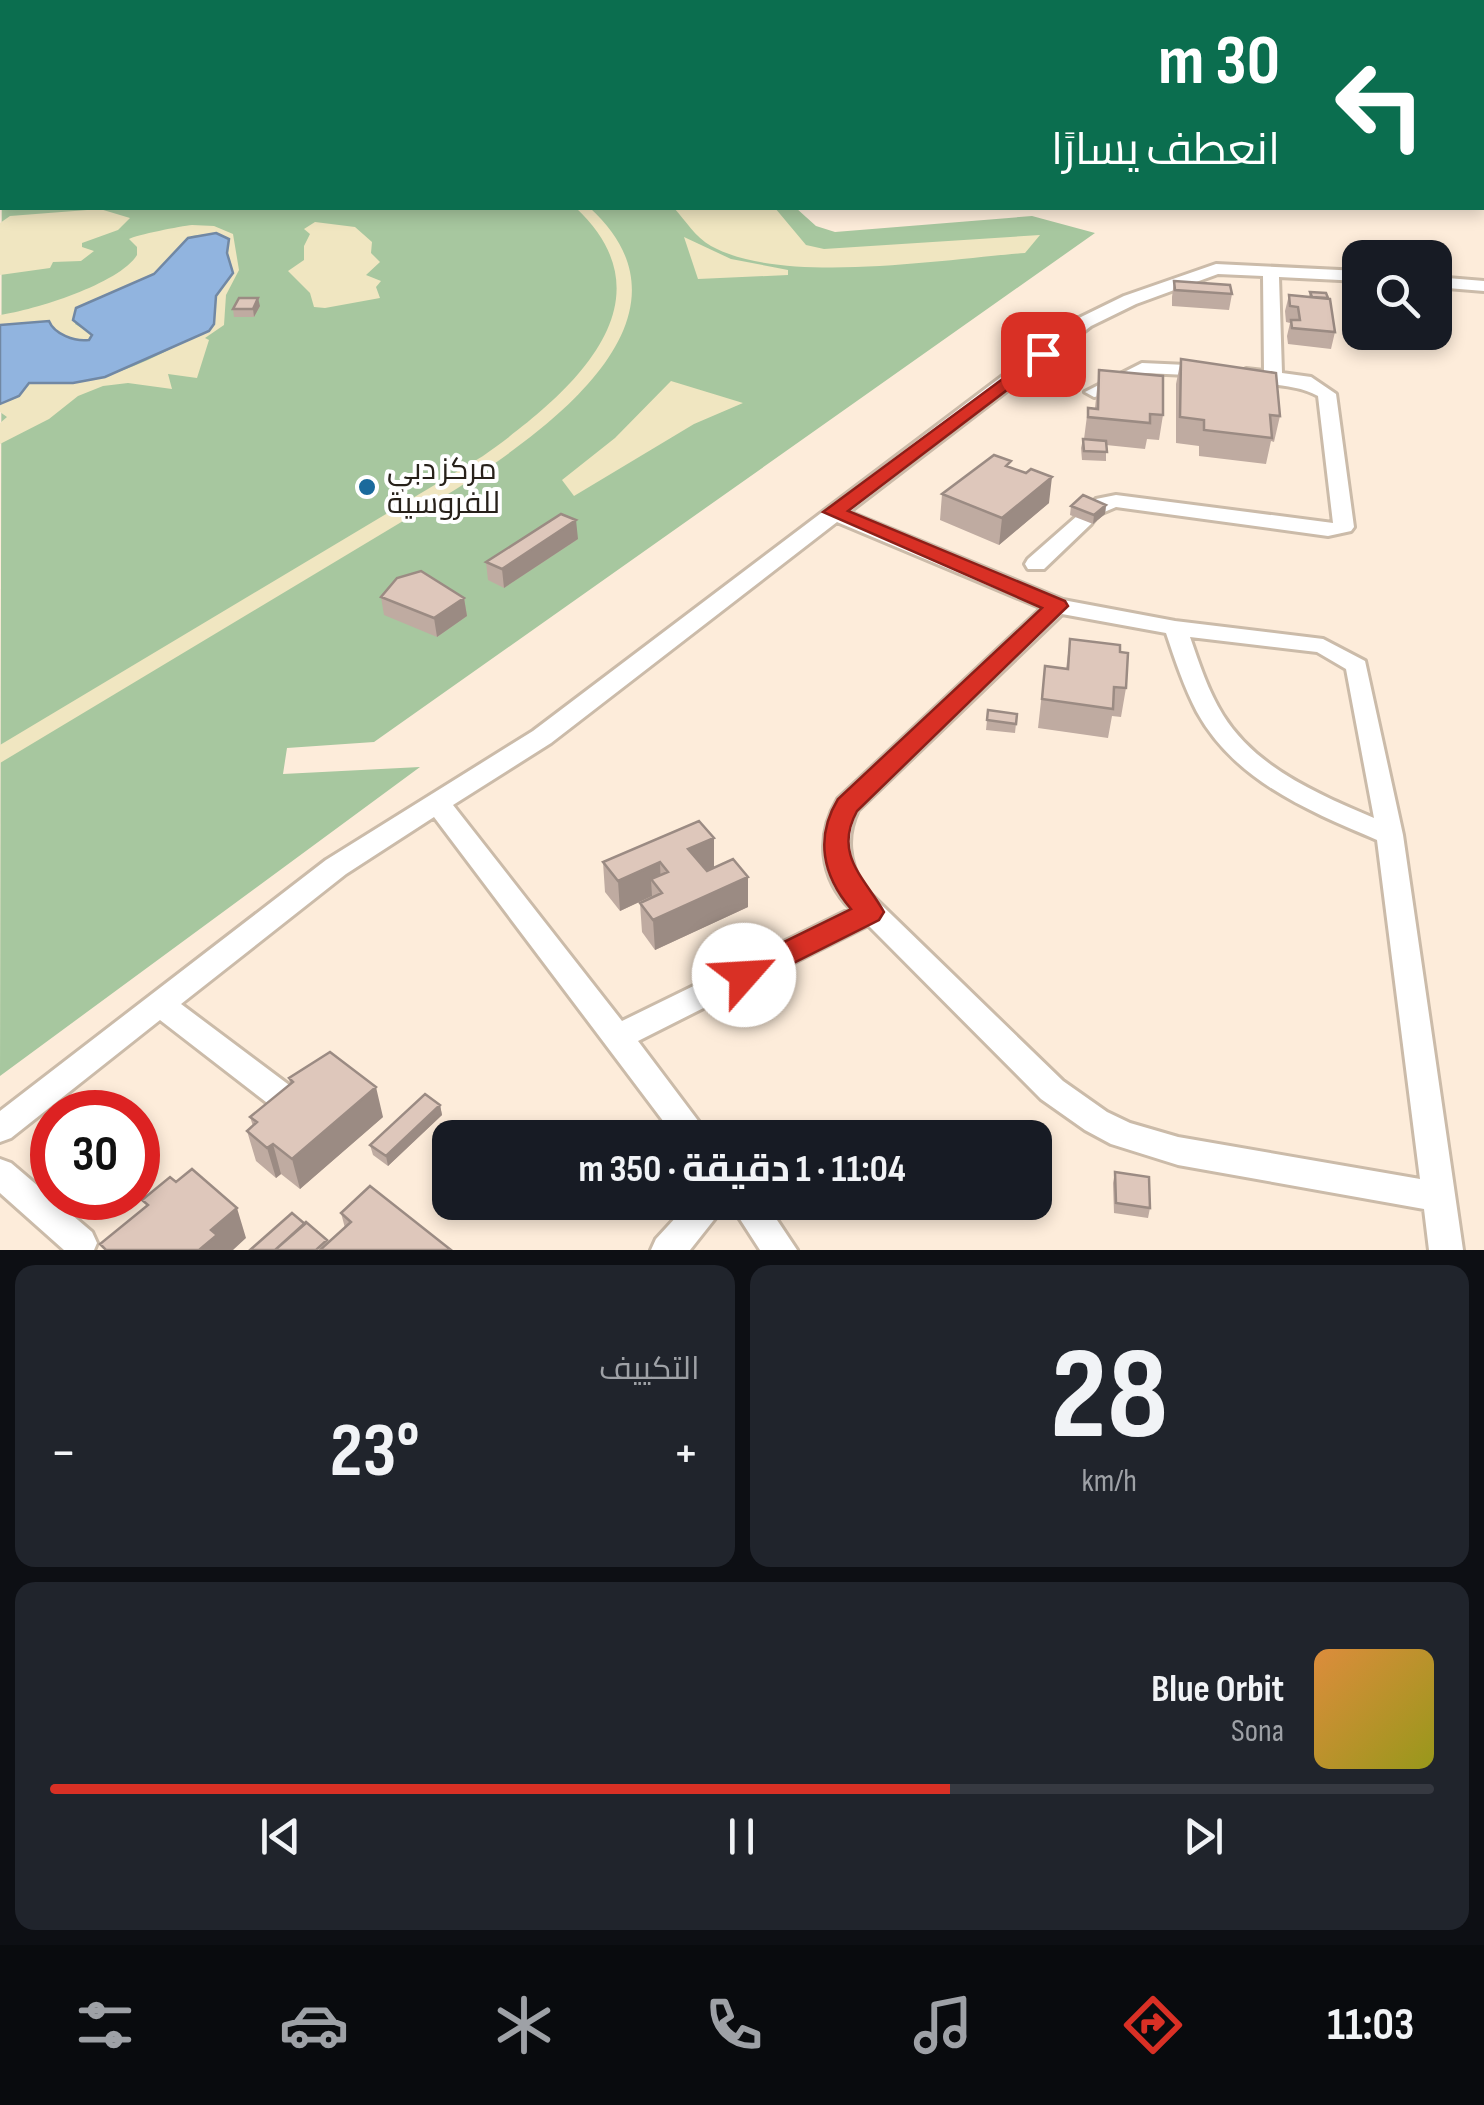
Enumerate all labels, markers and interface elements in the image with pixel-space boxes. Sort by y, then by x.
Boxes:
text: 30 m [1158,20,1280,104]
icon: left [1315,40,1445,170]
text: انعطف يسارًا [1051,123,1280,178]
map controls [1342,240,1452,350]
button: search [1342,240,1452,350]
pin [1001,312,1086,397]
icon: arrive [1016,327,1071,382]
place label: مركز دبي للفروسية [387,452,500,522]
marker: مركز دبي للفروسية [356,476,378,498]
position arrow [692,923,796,1027]
speed limit sign: 30 [30,1090,160,1220]
text: 11:04 · 1 دقيقة · 350 m [578,1147,906,1192]
text: 28 [1050,1319,1168,1475]
text: التكييف [599,1350,700,1389]
text: 23° [330,1407,420,1498]
text: − [50,1420,77,1487]
text: + [673,1420,700,1487]
text: km/h [1082,1462,1137,1501]
text: Blue Orbit [1151,1667,1284,1712]
text: Sona [1231,1712,1284,1751]
icon: previous [253,1809,308,1864]
icon: pause [714,1809,769,1864]
icon: next [1176,1809,1231,1864]
icon: filters [70,1990,140,2060]
icon: car [279,1990,349,2060]
icon: climate [489,1990,559,2060]
icon: phone [699,1990,769,2060]
icon: music [908,1990,978,2060]
icon: directions [1118,1990,1188,2060]
text: 11:03 [1327,1998,1414,2053]

